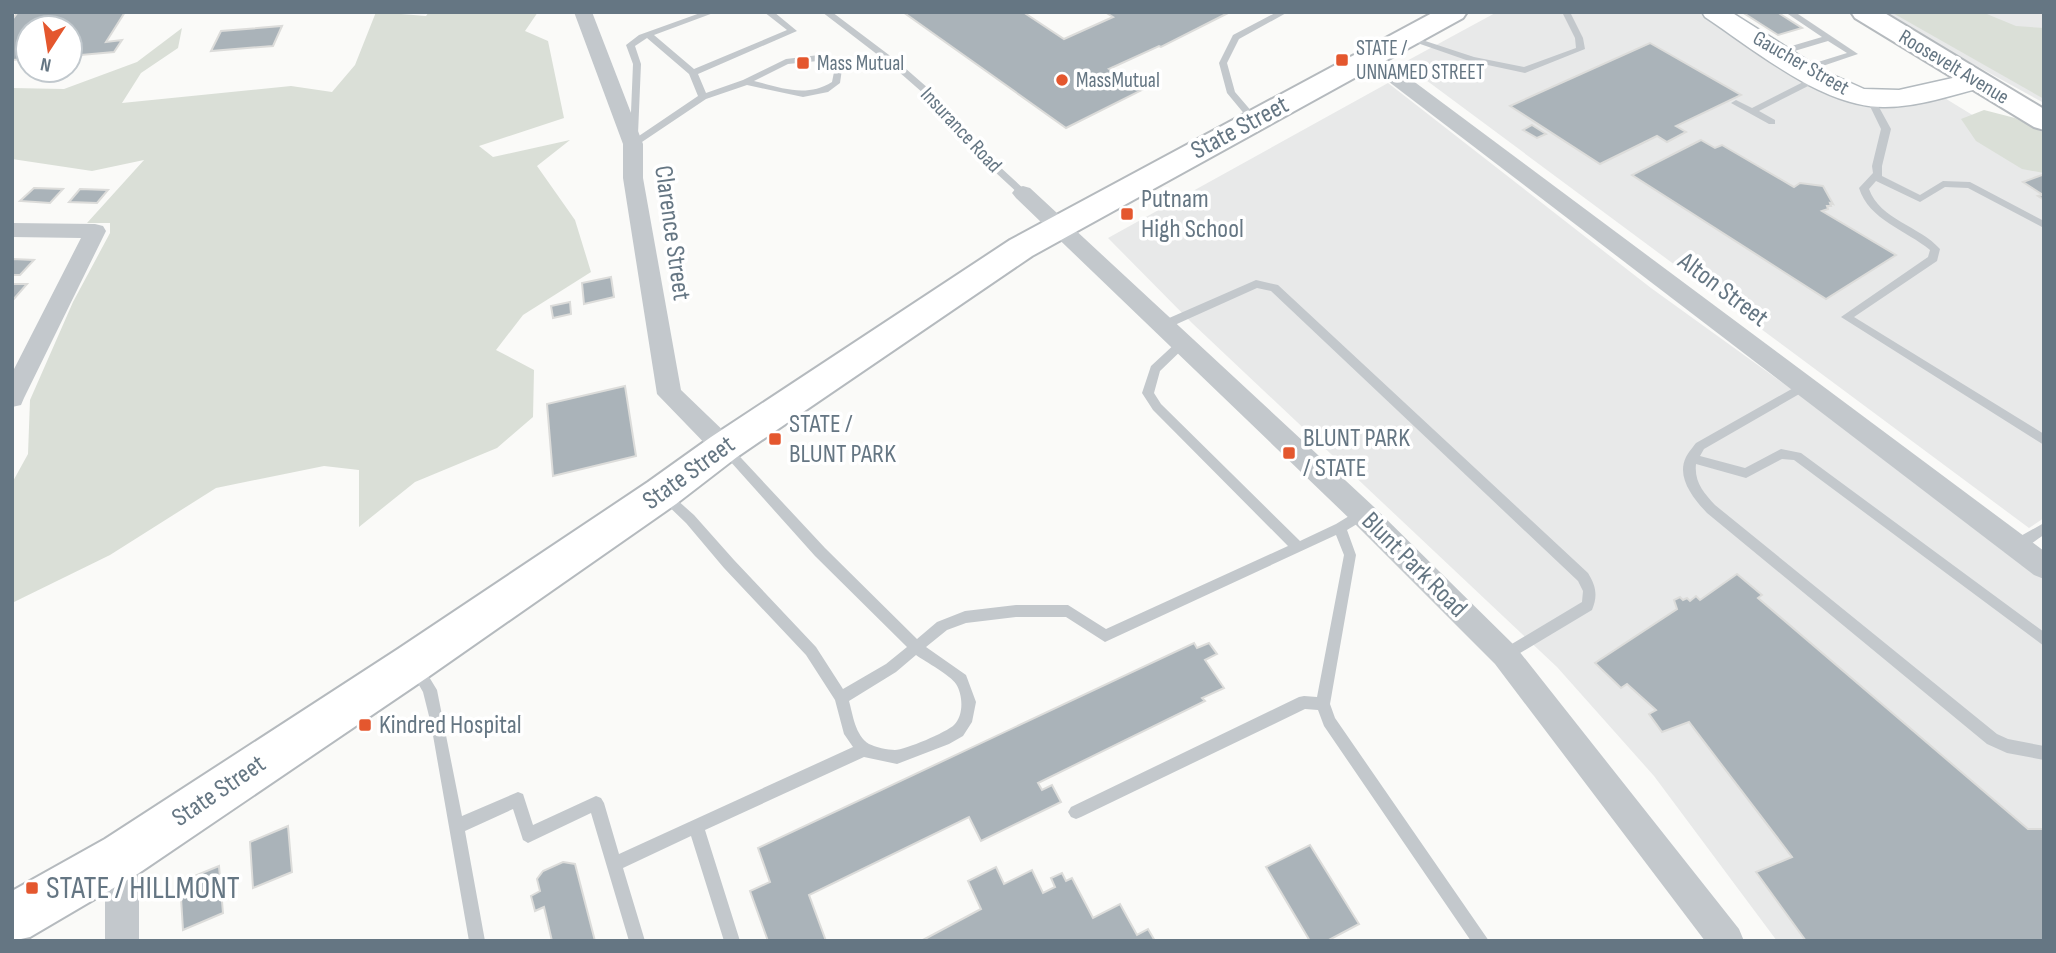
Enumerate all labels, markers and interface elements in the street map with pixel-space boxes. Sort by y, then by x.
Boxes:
north arrow [14,14,84,84]
street label: Roosevelt Avenue [1894,24,2014,110]
street label: Gaucher Street [1749,25,1853,101]
place label: STATE / UNNAMED STREET [1356,36,1485,85]
place label: Mass Mutual [817,51,904,76]
text: N [38,52,53,76]
marker: STATE / UNNAMED STREET [1334,52,1350,68]
marker: Mass Mutual [795,55,811,71]
place label: MassMutual [1076,68,1160,93]
marker: MassMutual [1054,72,1070,88]
street label: Insurance Road [915,82,1007,178]
street label: State Street [1186,89,1294,167]
street label: Clarence Street [647,164,697,302]
place label: Putnam High School [1141,184,1244,245]
marker: Putnam High School [1119,206,1135,222]
street label: Alton Street [1671,245,1774,334]
place label: STATE / BLUNT PARK [789,409,896,470]
place label: BLUNT PARK / STATE [1303,423,1410,484]
street label: State Street [637,429,741,517]
marker: STATE / BLUNT PARK [767,431,783,447]
marker: BLUNT PARK / STATE [1281,445,1297,461]
street label: Blunt Park Road [1355,506,1473,624]
place label: Kindred Hospital [379,710,522,741]
marker: Kindred Hospital [357,717,373,733]
street label: State Street [166,748,272,834]
place label: STATE / HILLMONT [46,869,240,908]
marker: STATE / HILLMONT [24,880,40,896]

